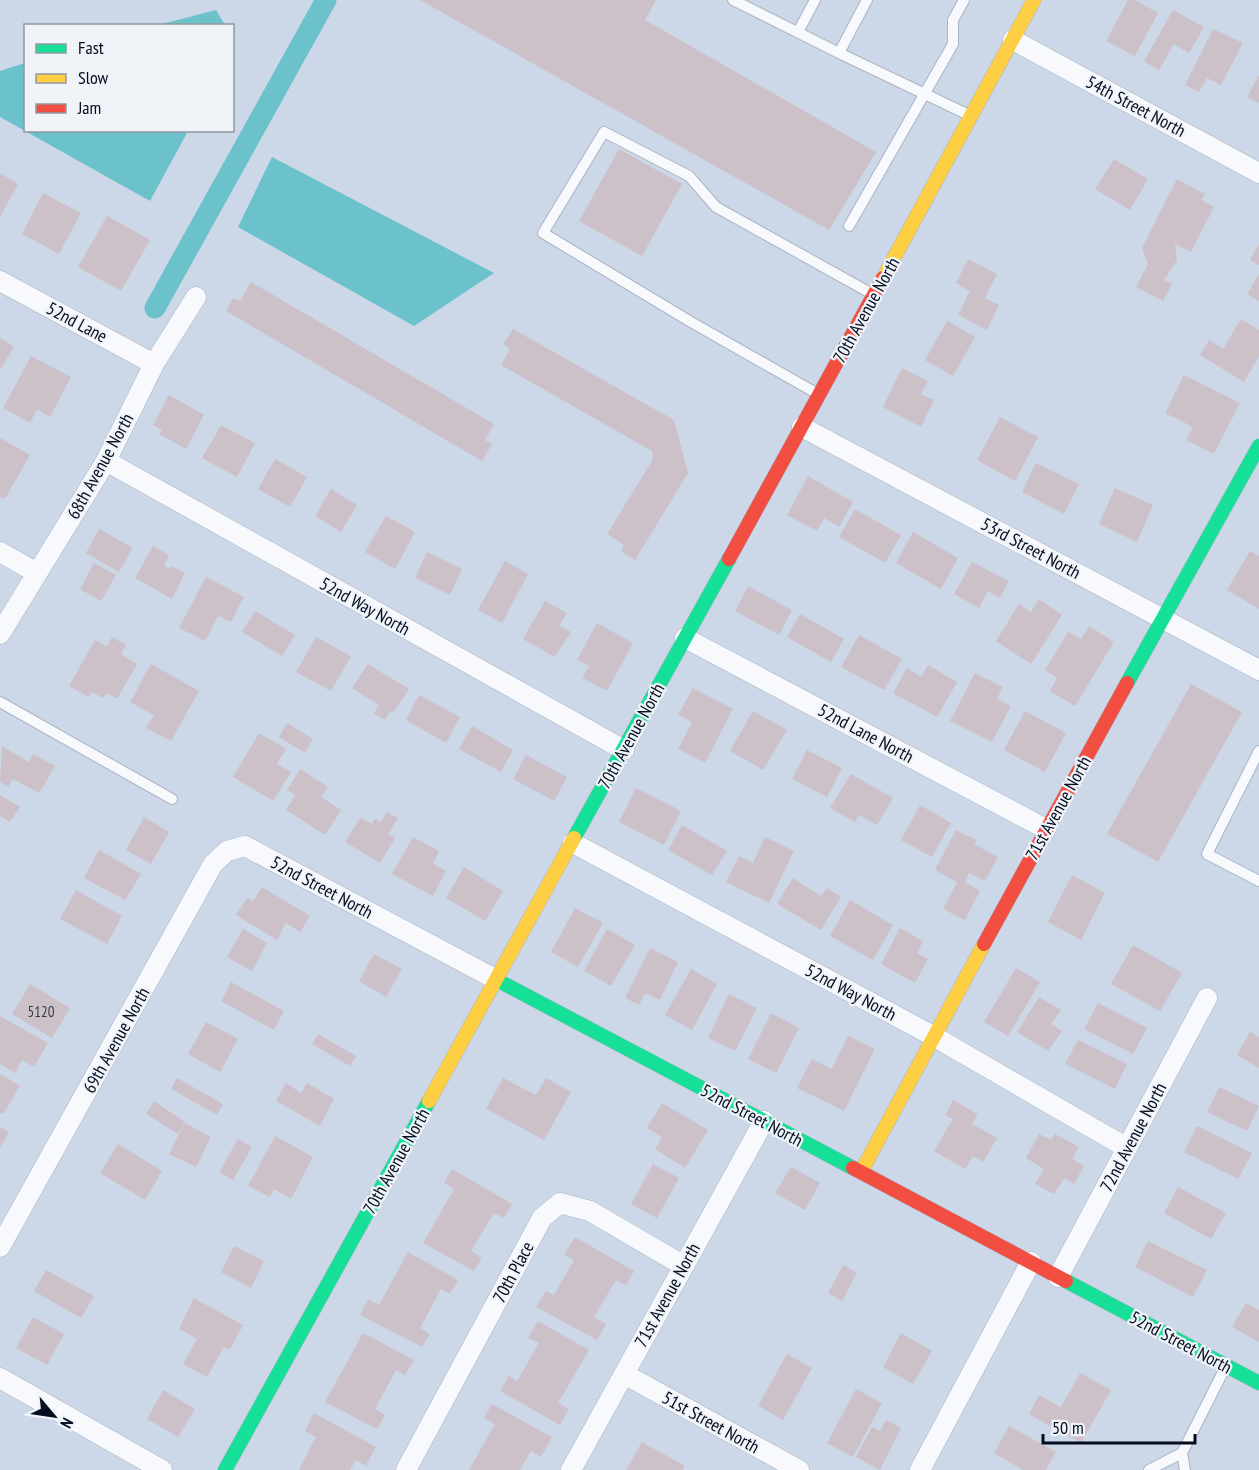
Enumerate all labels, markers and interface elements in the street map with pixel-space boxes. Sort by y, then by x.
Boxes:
legend [24,24,234,132]
text: Fast [78,36,104,59]
text: Slow [78,66,109,89]
street label: 54th Street North [1082,70,1190,142]
text: Jam [77,96,101,119]
street label: 70th Avenue North [827,253,905,367]
street label: 52nd Lane [43,296,111,348]
street label: 68th Avenue North [61,409,139,523]
street label: 53rd Street North [977,512,1085,584]
street label: 52nd Way North [316,572,414,640]
street label: 70th Avenue North [592,679,670,793]
street label: 52nd Lane North [814,698,918,768]
street label: 71st Avenue North [1020,752,1096,864]
street label: 52nd Street North [267,850,377,924]
street label: 52nd Way North [802,958,900,1026]
street label: 69th Avenue North [77,983,155,1097]
house number: 5120 [27,1002,55,1021]
street label: 52nd Street North [697,1078,807,1152]
street label: 72nd Avenue North [1095,1079,1171,1195]
street label: 70th Avenue North [357,1104,435,1218]
street label: 70th Place [487,1237,539,1307]
street label: 71st Avenue North [629,1239,705,1351]
street label: 52nd Street North [1126,1305,1236,1379]
north arrow [24,1386,84,1446]
street label: 51st Street North [658,1386,764,1458]
scale bar [1043,1407,1194,1445]
text: N [56,1415,78,1432]
text: 50 m [1052,1416,1084,1439]

